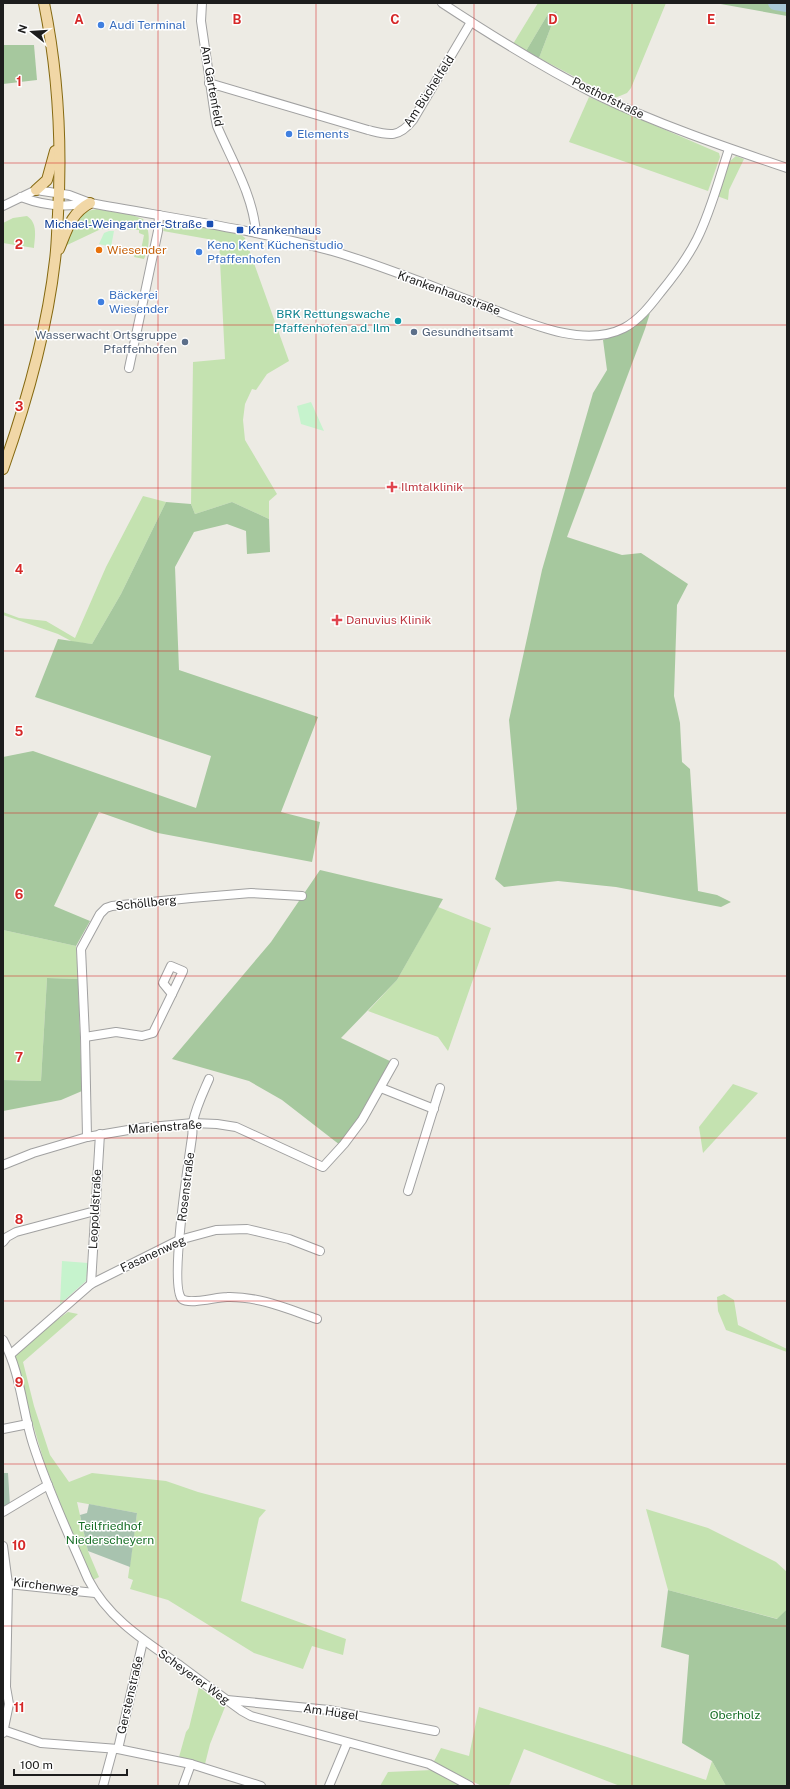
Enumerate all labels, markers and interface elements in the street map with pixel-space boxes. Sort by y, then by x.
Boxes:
north arrow [12,12,52,52]
text: A [74,12,84,27]
text: B [233,12,242,27]
text: C [390,12,400,27]
text: D [548,12,558,27]
text: E [707,12,715,27]
place label: Audi Terminal [109,18,186,32]
marker: Audi Terminal [96,20,106,30]
text: N [15,23,29,35]
street label: Am Gartenfeld [198,45,226,127]
street label: Am Büchelfeld [401,53,457,129]
text: 1 [16,74,22,89]
street label: Posthofstraße [570,74,647,122]
place label: Elements [297,127,349,141]
marker: Elements [284,129,294,139]
place label: Michael-Weingartner-Straße [44,217,202,231]
marker: Michael-Weingartner-Straße [205,219,215,229]
place label: Krankenhaus [248,223,321,237]
marker: Krankenhaus [235,225,245,235]
text: 2 [15,237,23,252]
place label: Keno Kent Küchenstudio Pfaffenhofen [207,238,344,266]
place label: Wiesender [107,243,167,257]
marker: Wiesender [94,245,104,255]
marker: Keno Kent Küchenstudio Pfaffenhofen [194,247,204,257]
street label: Krankenhausstraße [396,268,503,318]
place label: Bäckerei Wiesender [109,288,169,316]
marker: Bäckerei Wiesender [96,297,106,307]
place label: BRK Rettungswache Pfaffenhofen a.d. Ilm [274,307,390,335]
marker: BRK Rettungswache Pfaffenhofen a.d. Ilm [393,316,403,326]
place label: Gesundheitsamt [422,325,514,339]
marker: Gesundheitsamt [409,327,419,337]
place label: Wasserwacht Ortsgruppe Pfaffenhofen [35,328,177,356]
marker: Wasserwacht Ortsgruppe Pfaffenhofen [180,337,190,347]
text: 3 [15,399,24,414]
place label: Ilmtalklinik [401,480,463,494]
marker: Ilmtalklinik [386,481,398,493]
text: 4 [15,562,24,577]
place label: Danuvius Klinik [346,613,432,627]
marker: Danuvius Klinik [331,614,343,626]
text: 5 [15,724,24,739]
text: 6 [15,887,24,902]
street label: Schöllberg [115,893,177,913]
text: 7 [15,1050,23,1065]
street label: Marienstraße [128,1117,203,1137]
street label: Rosenstraße [175,1151,197,1223]
street label: Leopoldstraße [86,1168,104,1249]
text: 8 [15,1212,24,1227]
street label: Fasanenweg [118,1233,188,1275]
text: 9 [15,1375,23,1390]
park label: Teilfriedhof Niederscheyern [66,1519,154,1547]
text: 10 [12,1538,26,1553]
street label: Kirchenweg [12,1575,80,1597]
street label: Scheyerer Weg [155,1646,233,1708]
street label: Gerstenstraße [114,1654,146,1736]
text: 11 [13,1700,25,1715]
street label: Am Hügel [302,1701,360,1723]
park label: Oberholz [710,1708,761,1722]
scale bar [14,1751,127,1777]
text: 100 m [20,1758,53,1772]

